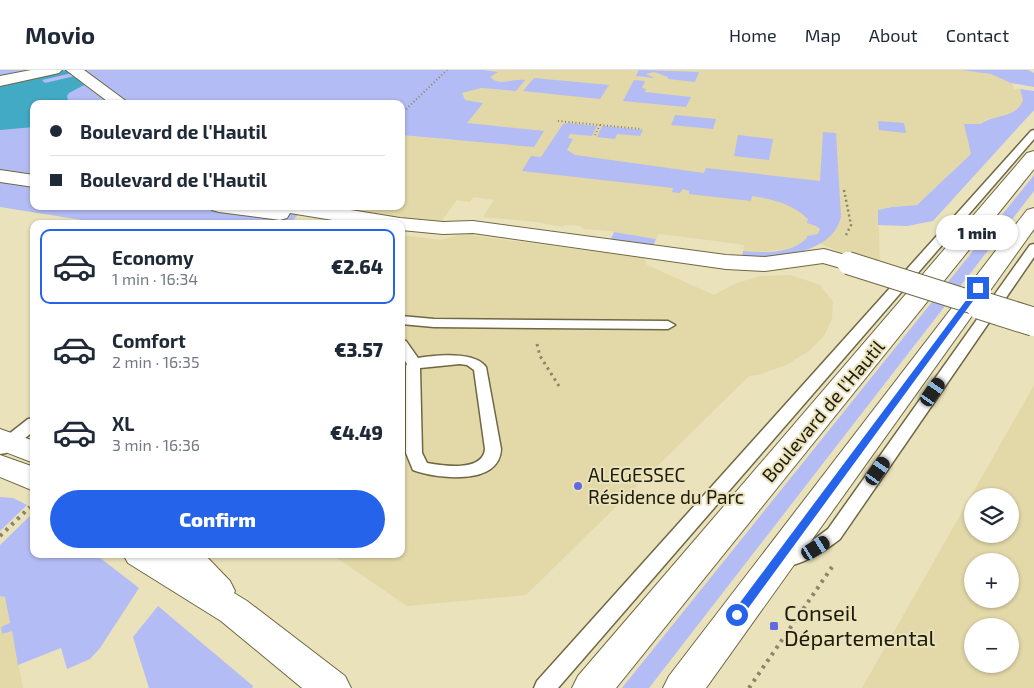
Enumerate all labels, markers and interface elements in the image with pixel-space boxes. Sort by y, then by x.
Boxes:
text: Movio [25,20,95,49]
text: Home [729,24,777,46]
text: Map [805,24,841,46]
text: About [869,24,918,46]
text: Contact [946,24,1009,46]
text: Boulevard de l'Hautil [80,120,267,143]
text: Boulevard de l'Hautil [80,168,267,191]
callout: 1 min [937,216,1019,250]
text: 1 min [957,223,997,242]
icon: car [52,244,97,289]
text: Economy [112,246,194,269]
text: €2.64 [331,255,383,278]
text: 1 min · 16:34 [112,269,198,288]
route end [967,277,989,299]
icon: car [52,327,97,372]
text: Comfort [112,329,186,352]
street label: Boulevard de l'Hautil [757,335,889,486]
text: €3.57 [334,338,383,361]
text: 2 min · 16:35 [112,352,200,371]
car [918,375,947,409]
icon: car [52,410,97,455]
text: XL [112,412,134,435]
text: €4.49 [330,421,383,444]
text: 3 min · 16:36 [112,435,200,454]
car [863,454,892,488]
place label: ALEGESSEC Résidence du Parc [588,463,744,508]
marker: ALEGESSEC Résidence du Parc [572,480,584,492]
map controls [964,488,1019,673]
button: layers [964,488,1019,543]
button: Confirm [50,490,385,548]
car [799,534,832,562]
button: + [964,553,1019,608]
place label: Conseil Départemental [784,599,936,650]
route start [726,604,748,626]
button: − [964,618,1019,673]
marker: Conseil Départemental [768,620,780,632]

